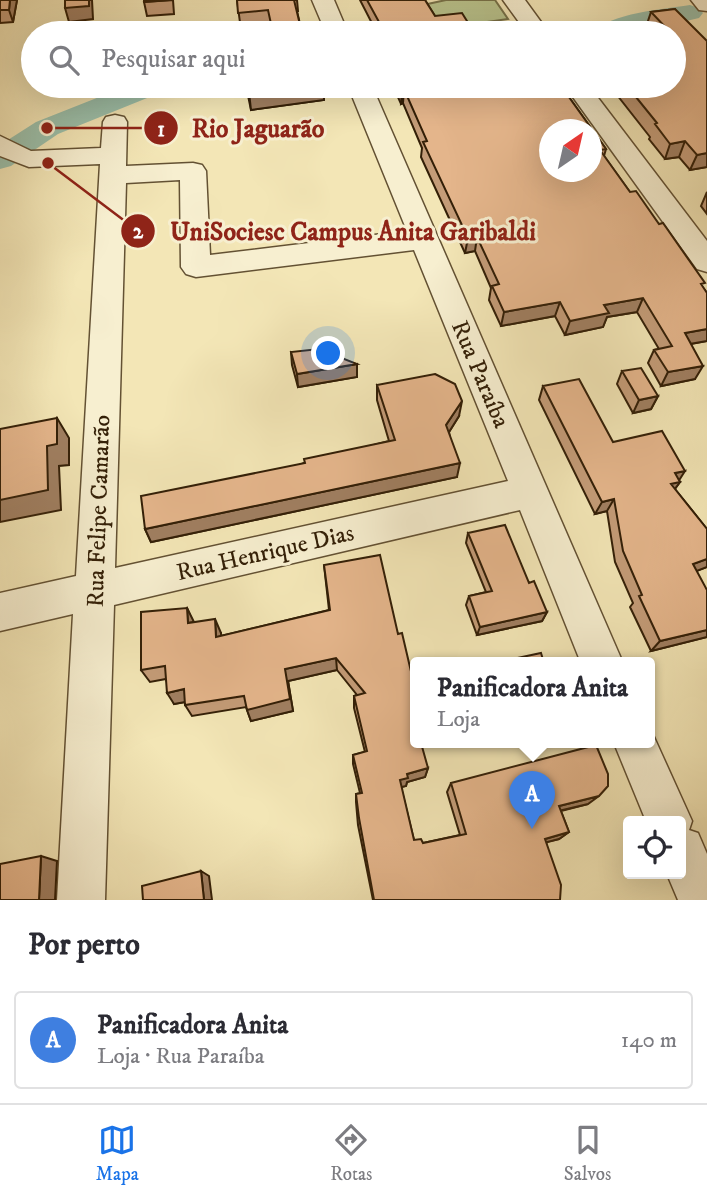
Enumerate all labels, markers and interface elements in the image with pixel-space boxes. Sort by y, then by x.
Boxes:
search box [21,21,686,98]
icon: search [45,41,83,79]
text: Pesquisar aqui [101,43,245,76]
callout: Rio Jaguarão [143,105,339,152]
text: Rio Jaguarão [192,113,325,146]
text: 1 [157,117,165,143]
north arrow [539,119,602,182]
callout: UniSociesc Campus Anita Garibaldi [121,207,550,254]
text: UniSociesc Campus Anita Garibaldi [170,216,536,249]
text: 2 [133,219,144,245]
street label: Rua Paraíba [444,316,516,433]
your location [311,336,345,370]
street label: Rua Felipe Camarão [81,414,117,608]
street label: Rua Henrique Dias [174,518,357,588]
popup [410,657,655,748]
text: Panificadora Anita [437,672,628,705]
text: Loja [437,705,480,734]
pin: A [509,771,555,829]
map controls [623,816,686,879]
button: locate [623,816,686,879]
text: Por perto [28,927,140,964]
text: Panificadora Anita [97,1009,288,1042]
text: A [46,1026,60,1055]
text: 140 m [621,1026,677,1055]
text: Loja · Rua Paraíba [97,1042,265,1071]
tab: Mapa [96,1121,139,1186]
tab: Rotas [330,1121,372,1186]
tab: Salvos [564,1121,611,1186]

